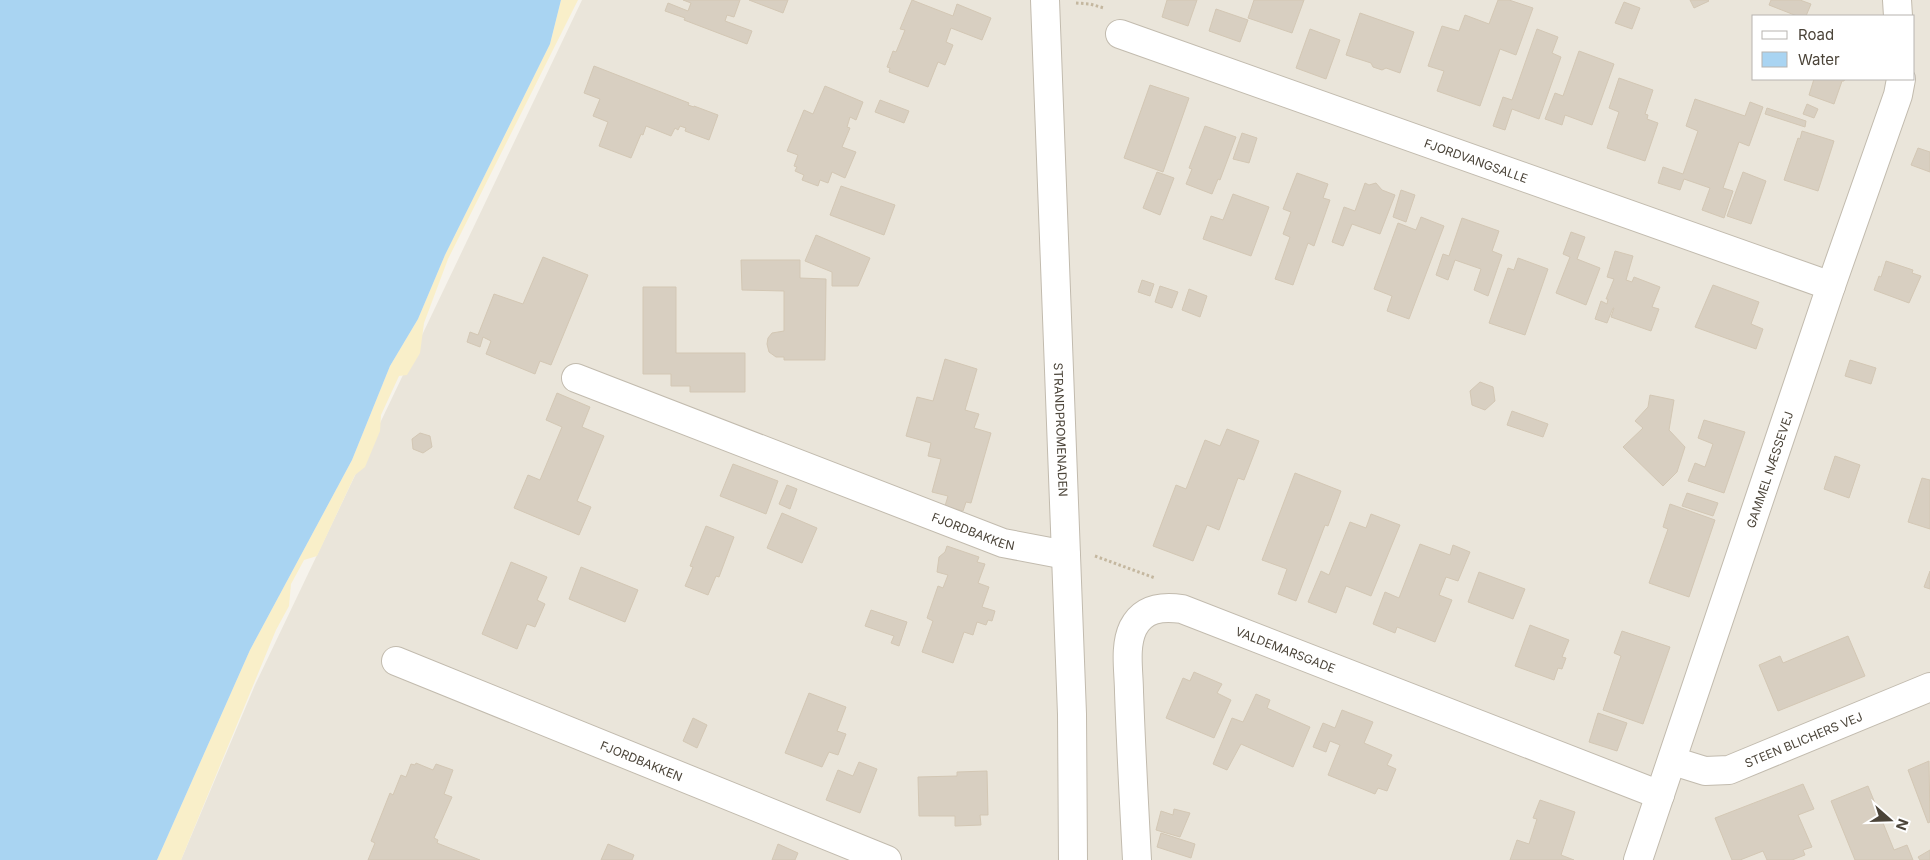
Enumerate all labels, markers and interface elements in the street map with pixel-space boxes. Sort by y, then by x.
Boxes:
legend [1752,15,1915,80]
text: Road [1798,25,1834,44]
text: Water [1798,50,1840,69]
street label: FJORDVANGSALLE [1422,135,1530,186]
street label: STRANDPROMENADEN [1051,362,1071,497]
street label: GAMMEL NÆSSEVEJ [1743,409,1796,530]
street label: FJORDBAKKEN [930,509,1016,553]
street label: VALDEMARSGADE [1234,623,1338,676]
street label: STEEN BLICHERS VEJ [1742,708,1865,770]
street label: FJORDBAKKEN [598,737,685,784]
north arrow [1865,795,1915,845]
text: N [1893,817,1912,833]

